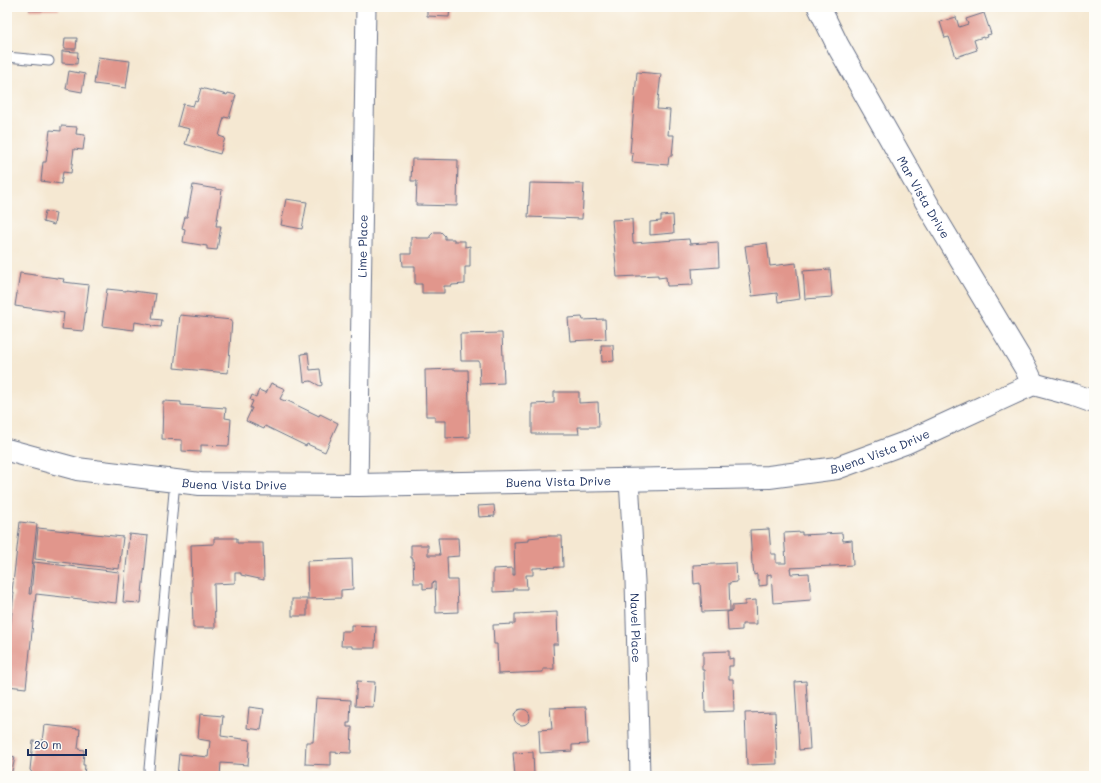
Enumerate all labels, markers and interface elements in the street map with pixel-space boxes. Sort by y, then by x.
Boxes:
street label: Mar Vista Drive [894,153,954,241]
street label: Lime Place [353,214,371,278]
street label: Buena Vista Drive [829,425,932,477]
street label: Buena Vista Drive [506,472,611,490]
street label: Buena Vista Drive [181,474,287,493]
street label: Navel Place [627,593,645,663]
scale bar [28,731,86,757]
text: 20 m [34,736,62,752]

